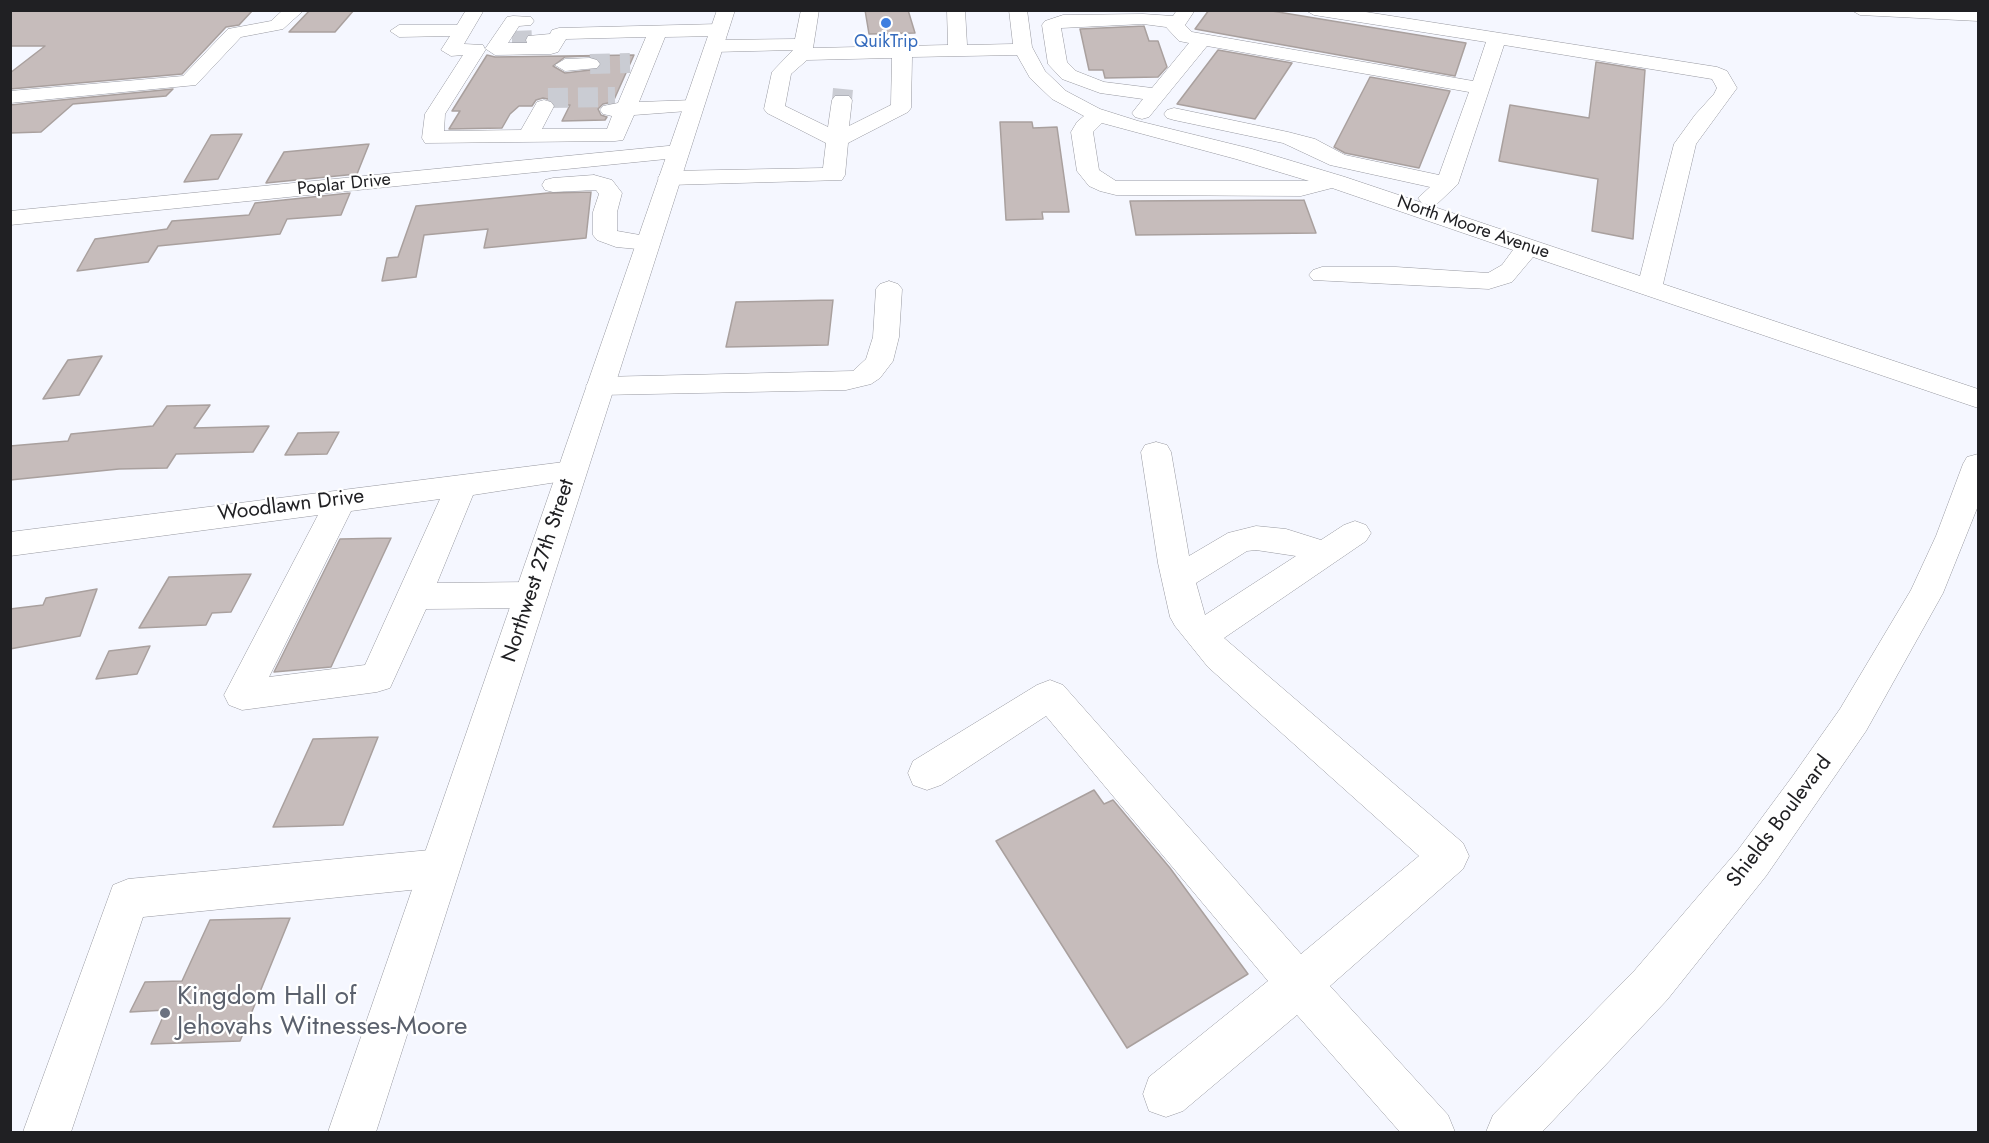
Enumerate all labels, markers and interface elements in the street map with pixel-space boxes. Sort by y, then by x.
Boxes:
marker: QuikTrip [879,16,893,30]
place label: QuikTrip [854,32,918,54]
street label: Poplar Drive [296,169,392,201]
street label: North Moore Avenue [1394,192,1552,264]
street label: Northwest 27th Street [498,476,580,666]
street label: Woodlawn Drive [216,485,366,527]
street label: Shields Boulevard [1722,751,1838,893]
place label: Kingdom Hall of Jehovahs Witnesses-Moore [177,982,467,1044]
marker: Kingdom Hall of Jehovahs Witnesses-Moore [158,1006,172,1020]

